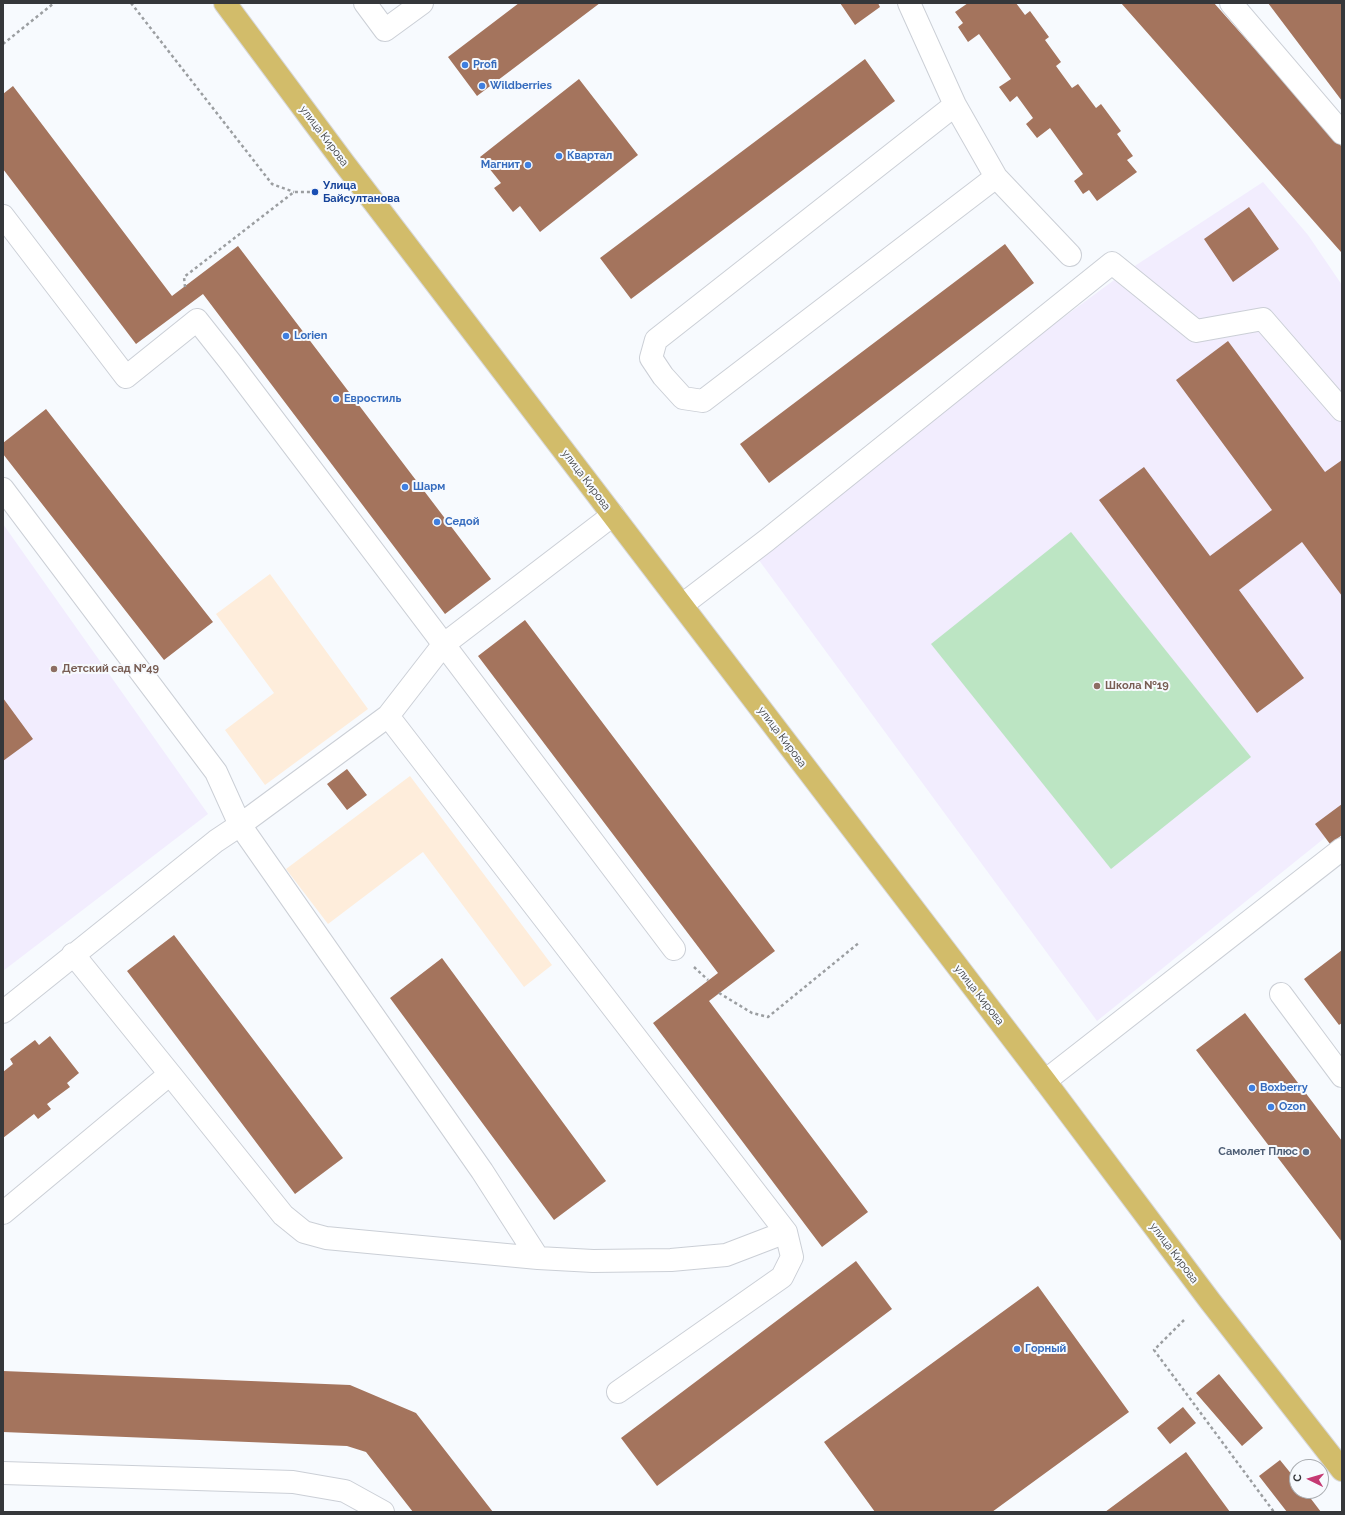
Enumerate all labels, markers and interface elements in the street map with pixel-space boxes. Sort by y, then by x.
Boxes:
place label: Profi [473,58,497,72]
marker: Profi [460,60,470,70]
place label: Wildberries [490,79,552,93]
marker: Wildberries [477,81,487,91]
street label: улица Кирова [297,103,351,169]
place label: Квартал [567,149,612,163]
marker: Квартал [554,151,564,161]
place label: Магнит [481,158,520,172]
marker: Магнит [523,160,533,170]
place label: Улица Байсултанова [323,179,400,205]
marker: Улица Байсултанова [310,187,320,197]
place label: Lorien [294,329,327,343]
marker: Lorien [281,331,291,341]
place label: Евростиль [344,392,401,406]
marker: Евростиль [331,394,341,404]
street label: улица Кирова [559,447,613,513]
place label: Шарм [413,480,445,494]
marker: Шарм [400,482,410,492]
place label: Седой [445,515,479,529]
marker: Седой [432,517,442,527]
place label: Детский сад №49 [62,662,159,676]
marker: Детский сад №49 [49,664,59,674]
place label: Школа №19 [1105,679,1169,693]
marker: Школа №19 [1092,681,1102,691]
street label: улица Кирова [755,704,809,770]
street label: улица Кирова [951,962,1007,1028]
place label: Boxberry [1260,1081,1308,1095]
marker: Boxberry [1247,1083,1257,1093]
place label: Ozon [1279,1100,1306,1114]
marker: Ozon [1266,1102,1276,1112]
place label: Самолет Плюс [1218,1145,1298,1159]
marker: Самолет Плюс [1301,1147,1311,1157]
street label: улица Кирова [1147,1220,1201,1286]
place label: Горный [1025,1342,1066,1356]
marker: Горный [1012,1344,1022,1354]
north arrow [1289,1459,1329,1499]
text: С [1291,1474,1304,1482]

